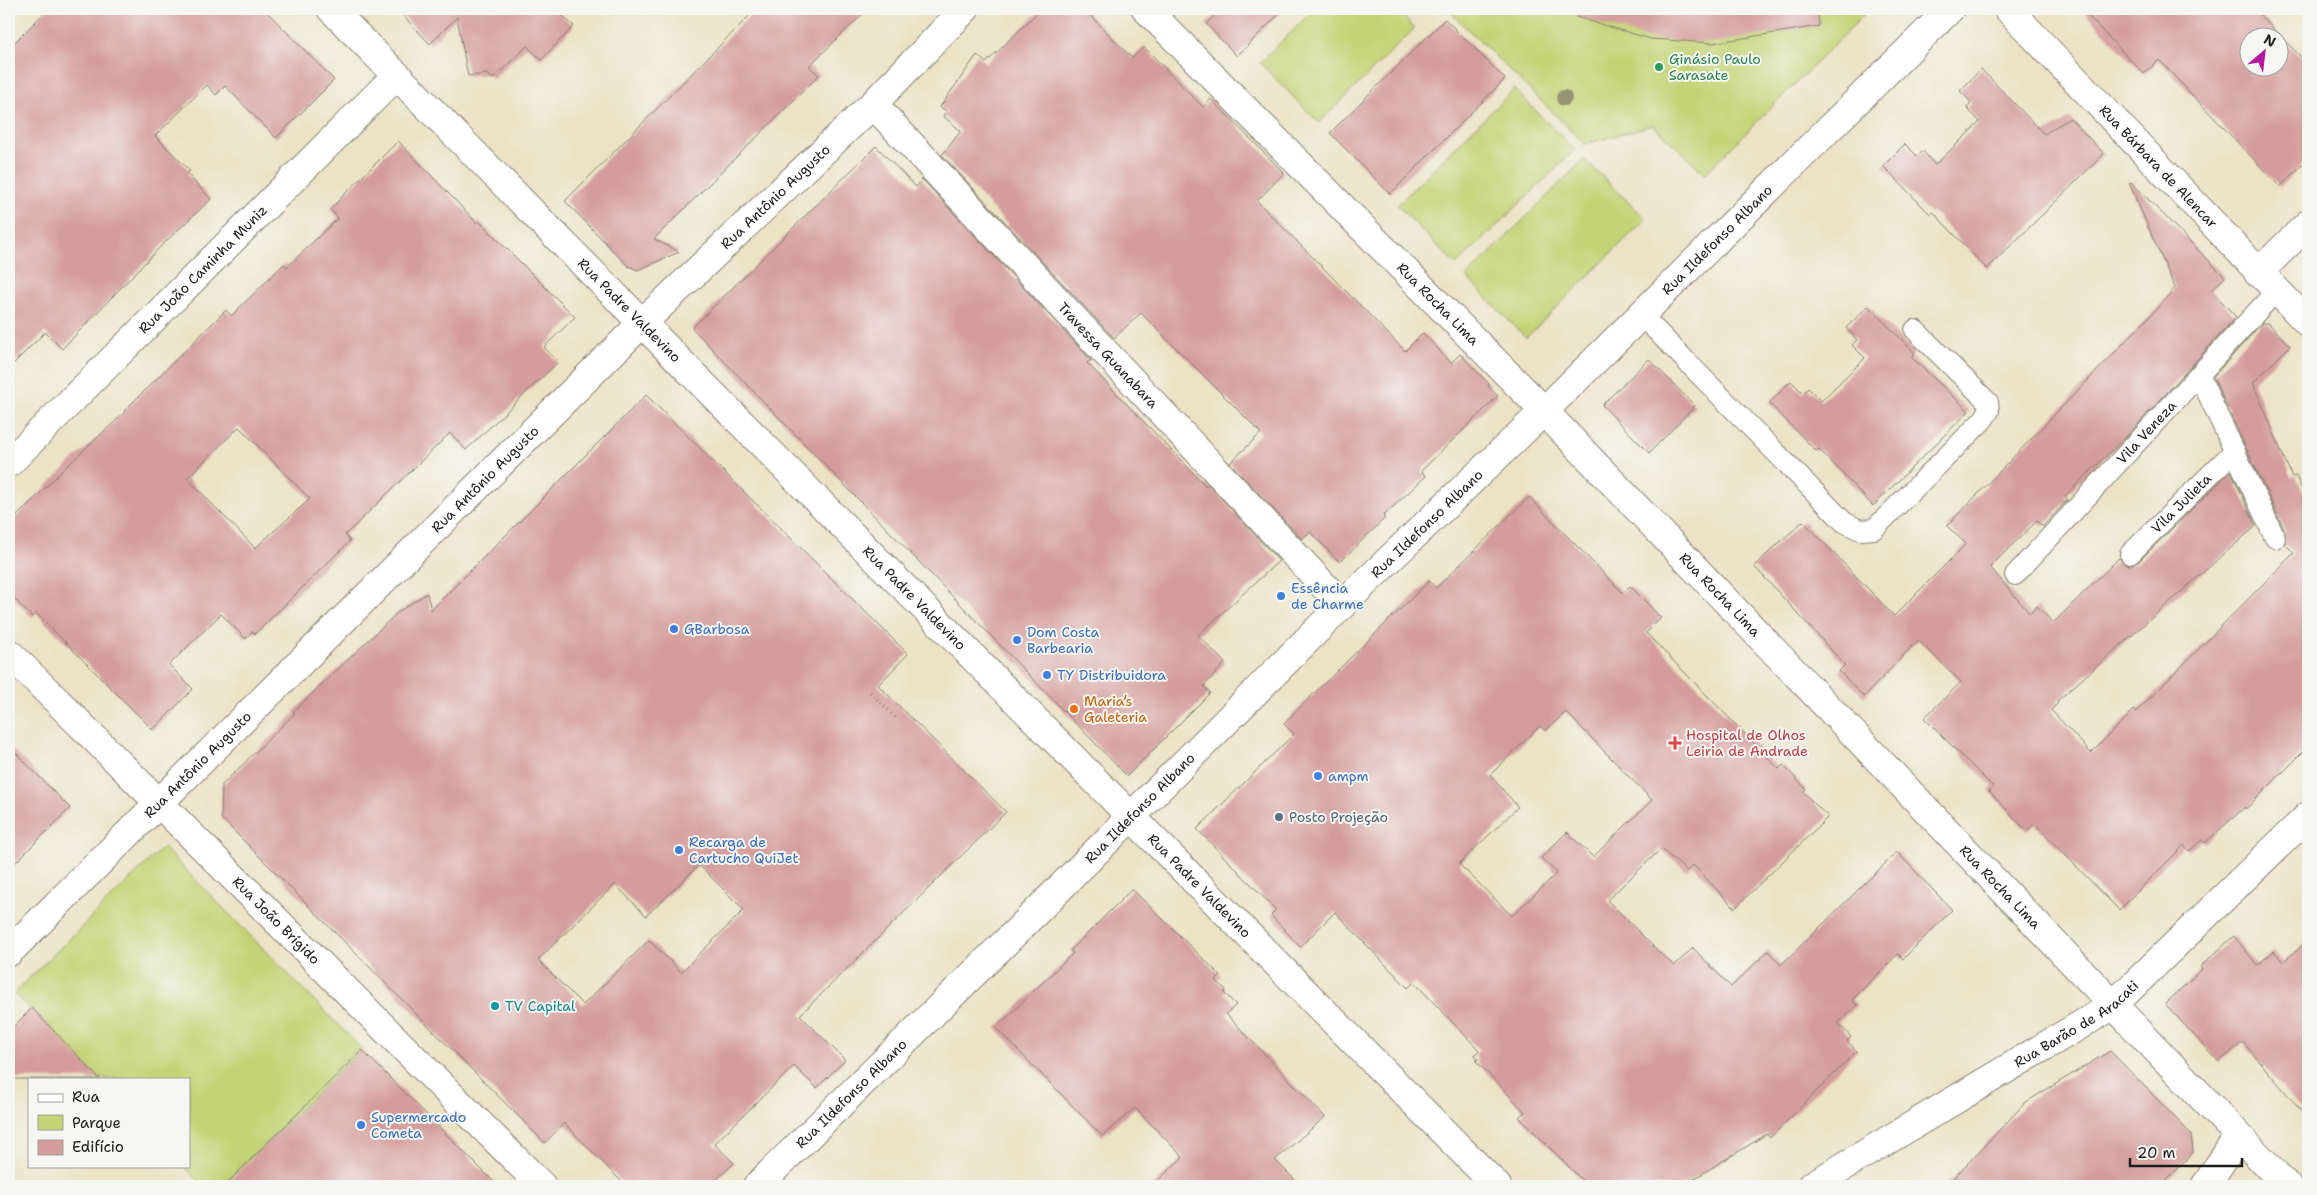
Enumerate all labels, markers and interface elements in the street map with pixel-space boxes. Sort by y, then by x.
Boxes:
north arrow [2240,28,2290,78]
text: N [2261,30,2279,51]
place label: Ginásio Paulo Sarasate [1669,50,1761,84]
marker: Ginásio Paulo Sarasate [1653,61,1665,73]
street label: Rua Bárbara de Alencar [2096,101,2222,232]
street label: Rua Antônio Augusto [717,141,834,253]
street label: Rua Ildefonso Albano [1658,181,1776,299]
street label: Rua João Caminha Muniz [135,201,271,337]
street label: Rua Padre Valdevino [574,254,685,366]
street label: Rua Rocha Lima [1393,259,1483,349]
street label: Travessa Guanabara [1054,298,1162,412]
street label: Vila Veneza [2113,396,2180,468]
street label: Rua Antônio Augusto [427,422,542,536]
street label: Rua Ildefonso Albano [1367,466,1487,582]
street label: Vila Julieta [2147,469,2215,537]
street label: Rua Padre Valdevino [859,542,970,654]
street label: Rua Rocha Lima [1676,549,1764,640]
place label: Essência de Charme [1291,579,1364,613]
marker: Essência de Charme [1275,590,1287,602]
place label: GBarbosa [684,620,750,638]
marker: GBarbosa [668,623,680,635]
place label: Dom Costa Barbearia [1027,623,1099,657]
marker: Dom Costa Barbearia [1011,634,1023,646]
place label: TY Distribuidora [1057,666,1166,684]
marker: TY Distribuidora [1041,669,1053,681]
place label: Maria’s Galeteria [1084,692,1147,726]
marker: Maria’s Galeteria [1068,703,1080,715]
street label: Rua Antônio Augusto [140,707,255,822]
place label: Hospital de Olhos Leiria de Andrade [1686,726,1808,760]
marker: Hospital de Olhos Leiria de Andrade [1668,736,1682,750]
street label: Rua Ildefonso Albano [1081,749,1199,867]
place label: ampm [1328,767,1369,785]
marker: ampm [1312,770,1324,782]
place label: Posto Projeção [1289,808,1388,826]
marker: Posto Projeção [1273,811,1285,823]
street label: Rua Padre Valdevino [1144,830,1255,942]
place label: Recarga de Cartucho QuiJet [689,833,799,867]
street label: Rua Rocha Lima [1956,841,2045,933]
marker: Recarga de Cartucho QuiJet [673,844,685,856]
street label: Rua João Brígido [229,873,324,968]
street label: Rua Barão de Aracati [2011,976,2142,1072]
place label: TV Capital [505,997,576,1015]
marker: TV Capital [489,1000,501,1012]
street label: Rua Ildefonso Albano [792,1035,911,1152]
legend [28,1078,190,1168]
text: Rua [72,1087,101,1107]
place label: Supermercado Cometa [371,1108,466,1142]
text: Parque [72,1113,121,1133]
marker: Supermercado Cometa [355,1119,367,1131]
scale bar [2130,1135,2242,1167]
text: Edifício [72,1137,124,1157]
text: 20 m [2137,1143,2176,1163]

